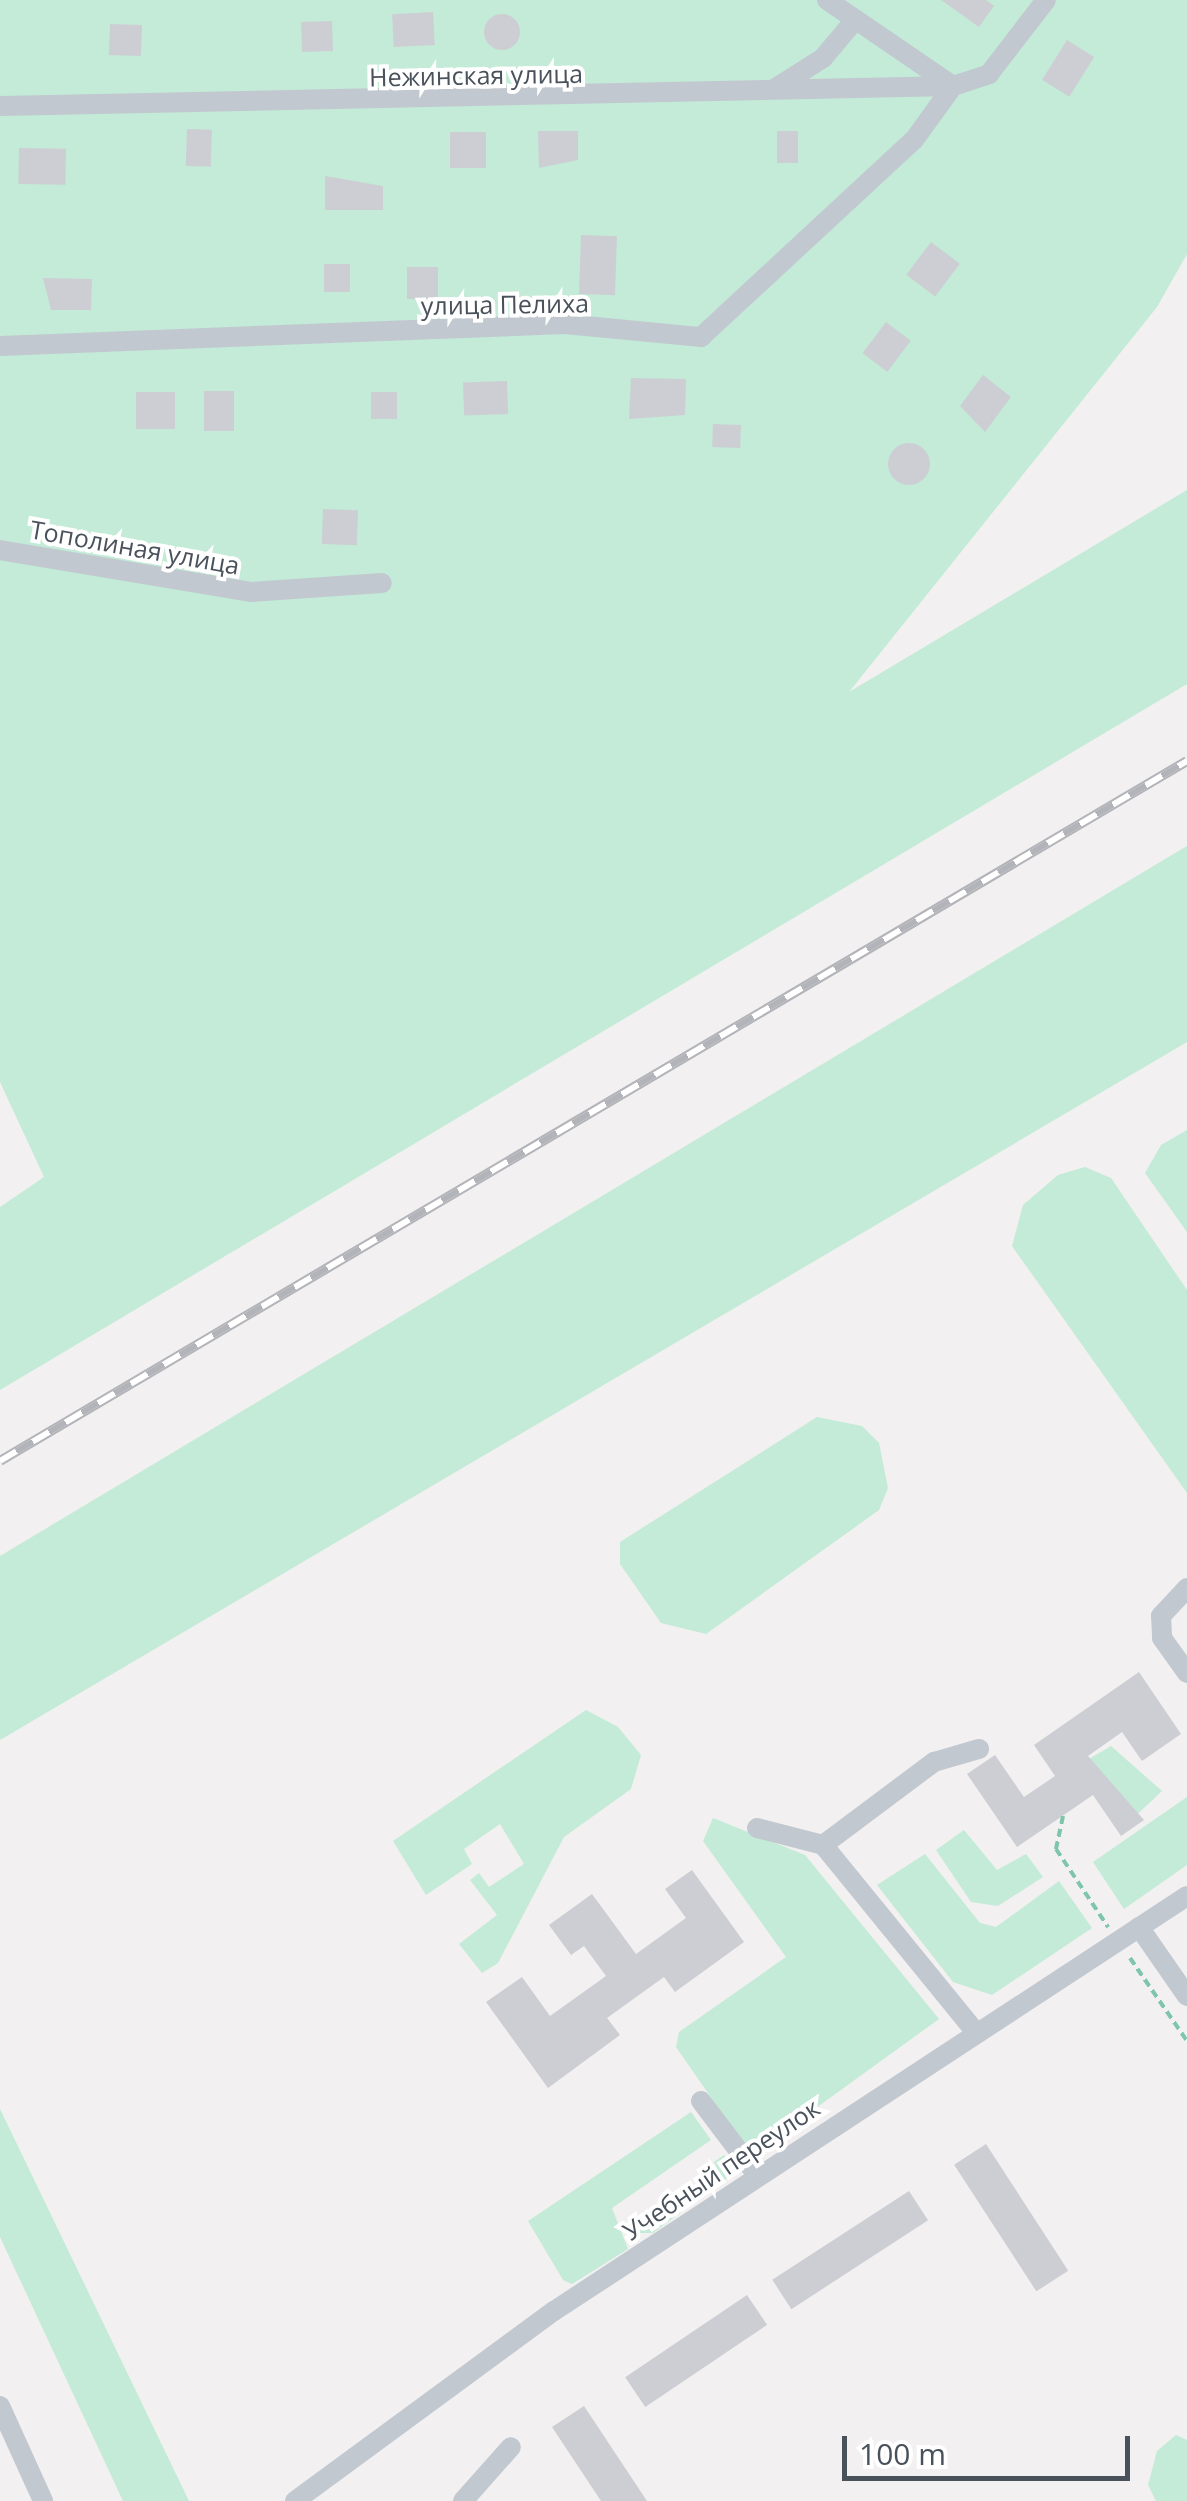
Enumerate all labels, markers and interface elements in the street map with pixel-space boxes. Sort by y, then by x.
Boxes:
street label: Нежинская улица [369,58,583,92]
street label: улица Пелиха [421,288,589,320]
street label: Тополиная улица [28,514,242,580]
street label: Учебный переулок [617,2092,825,2246]
scale bar [847,2416,1134,2478]
text: 100 m [859,2433,946,2474]

